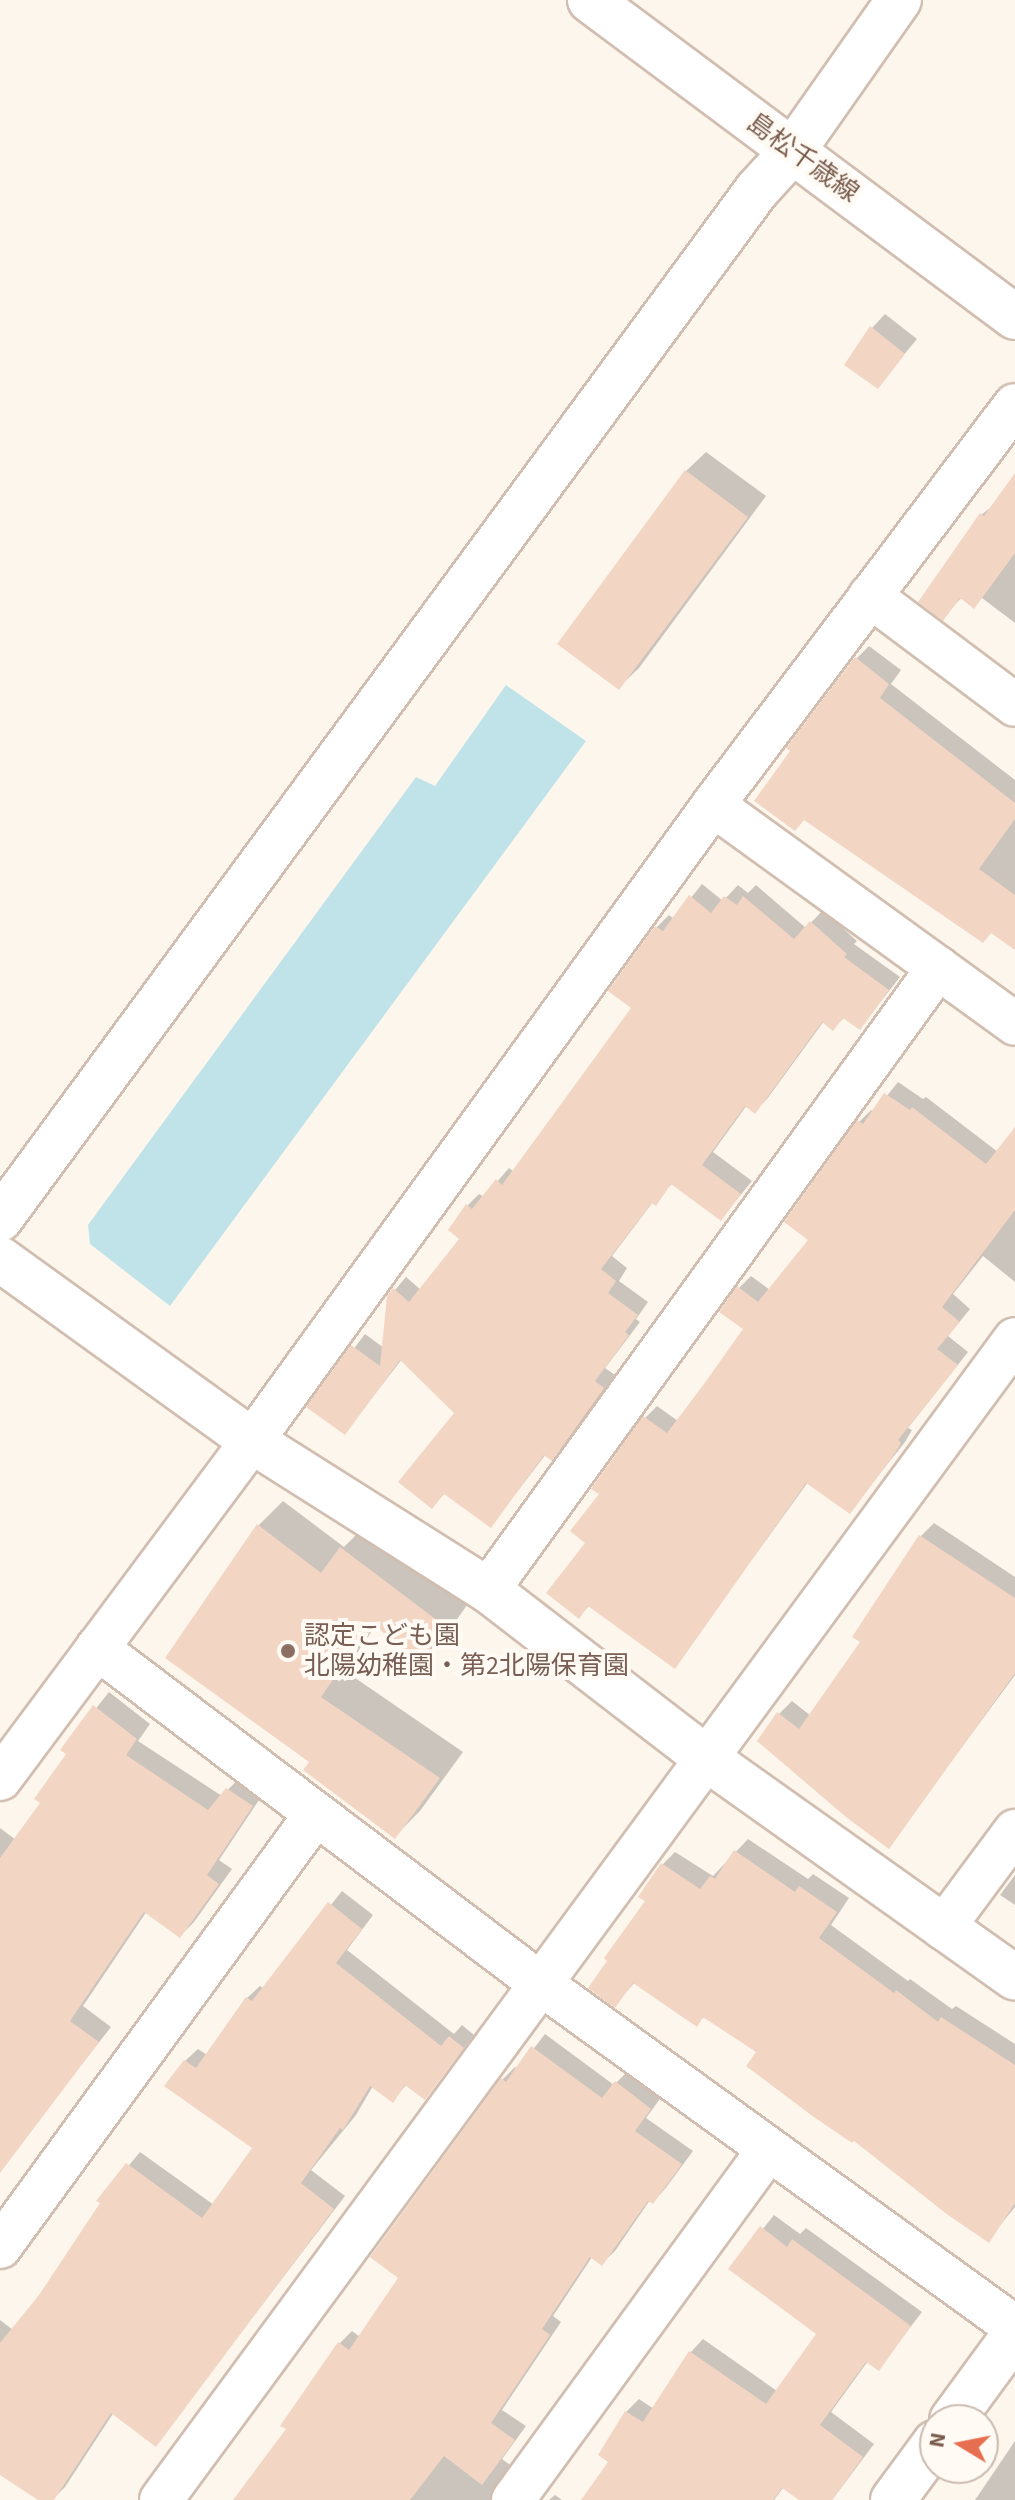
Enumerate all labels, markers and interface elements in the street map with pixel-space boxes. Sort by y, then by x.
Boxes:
street label: 島松千歳線 [741,107,865,209]
place label: 認定こども園 北陽幼稚園・第2北陽保育園 [304,1620,629,1682]
marker: 認定こども園 北陽幼稚園・第2北陽保育園 [279,1642,297,1660]
north arrow [919,2404,999,2484]
text: N [920,2430,954,2450]

